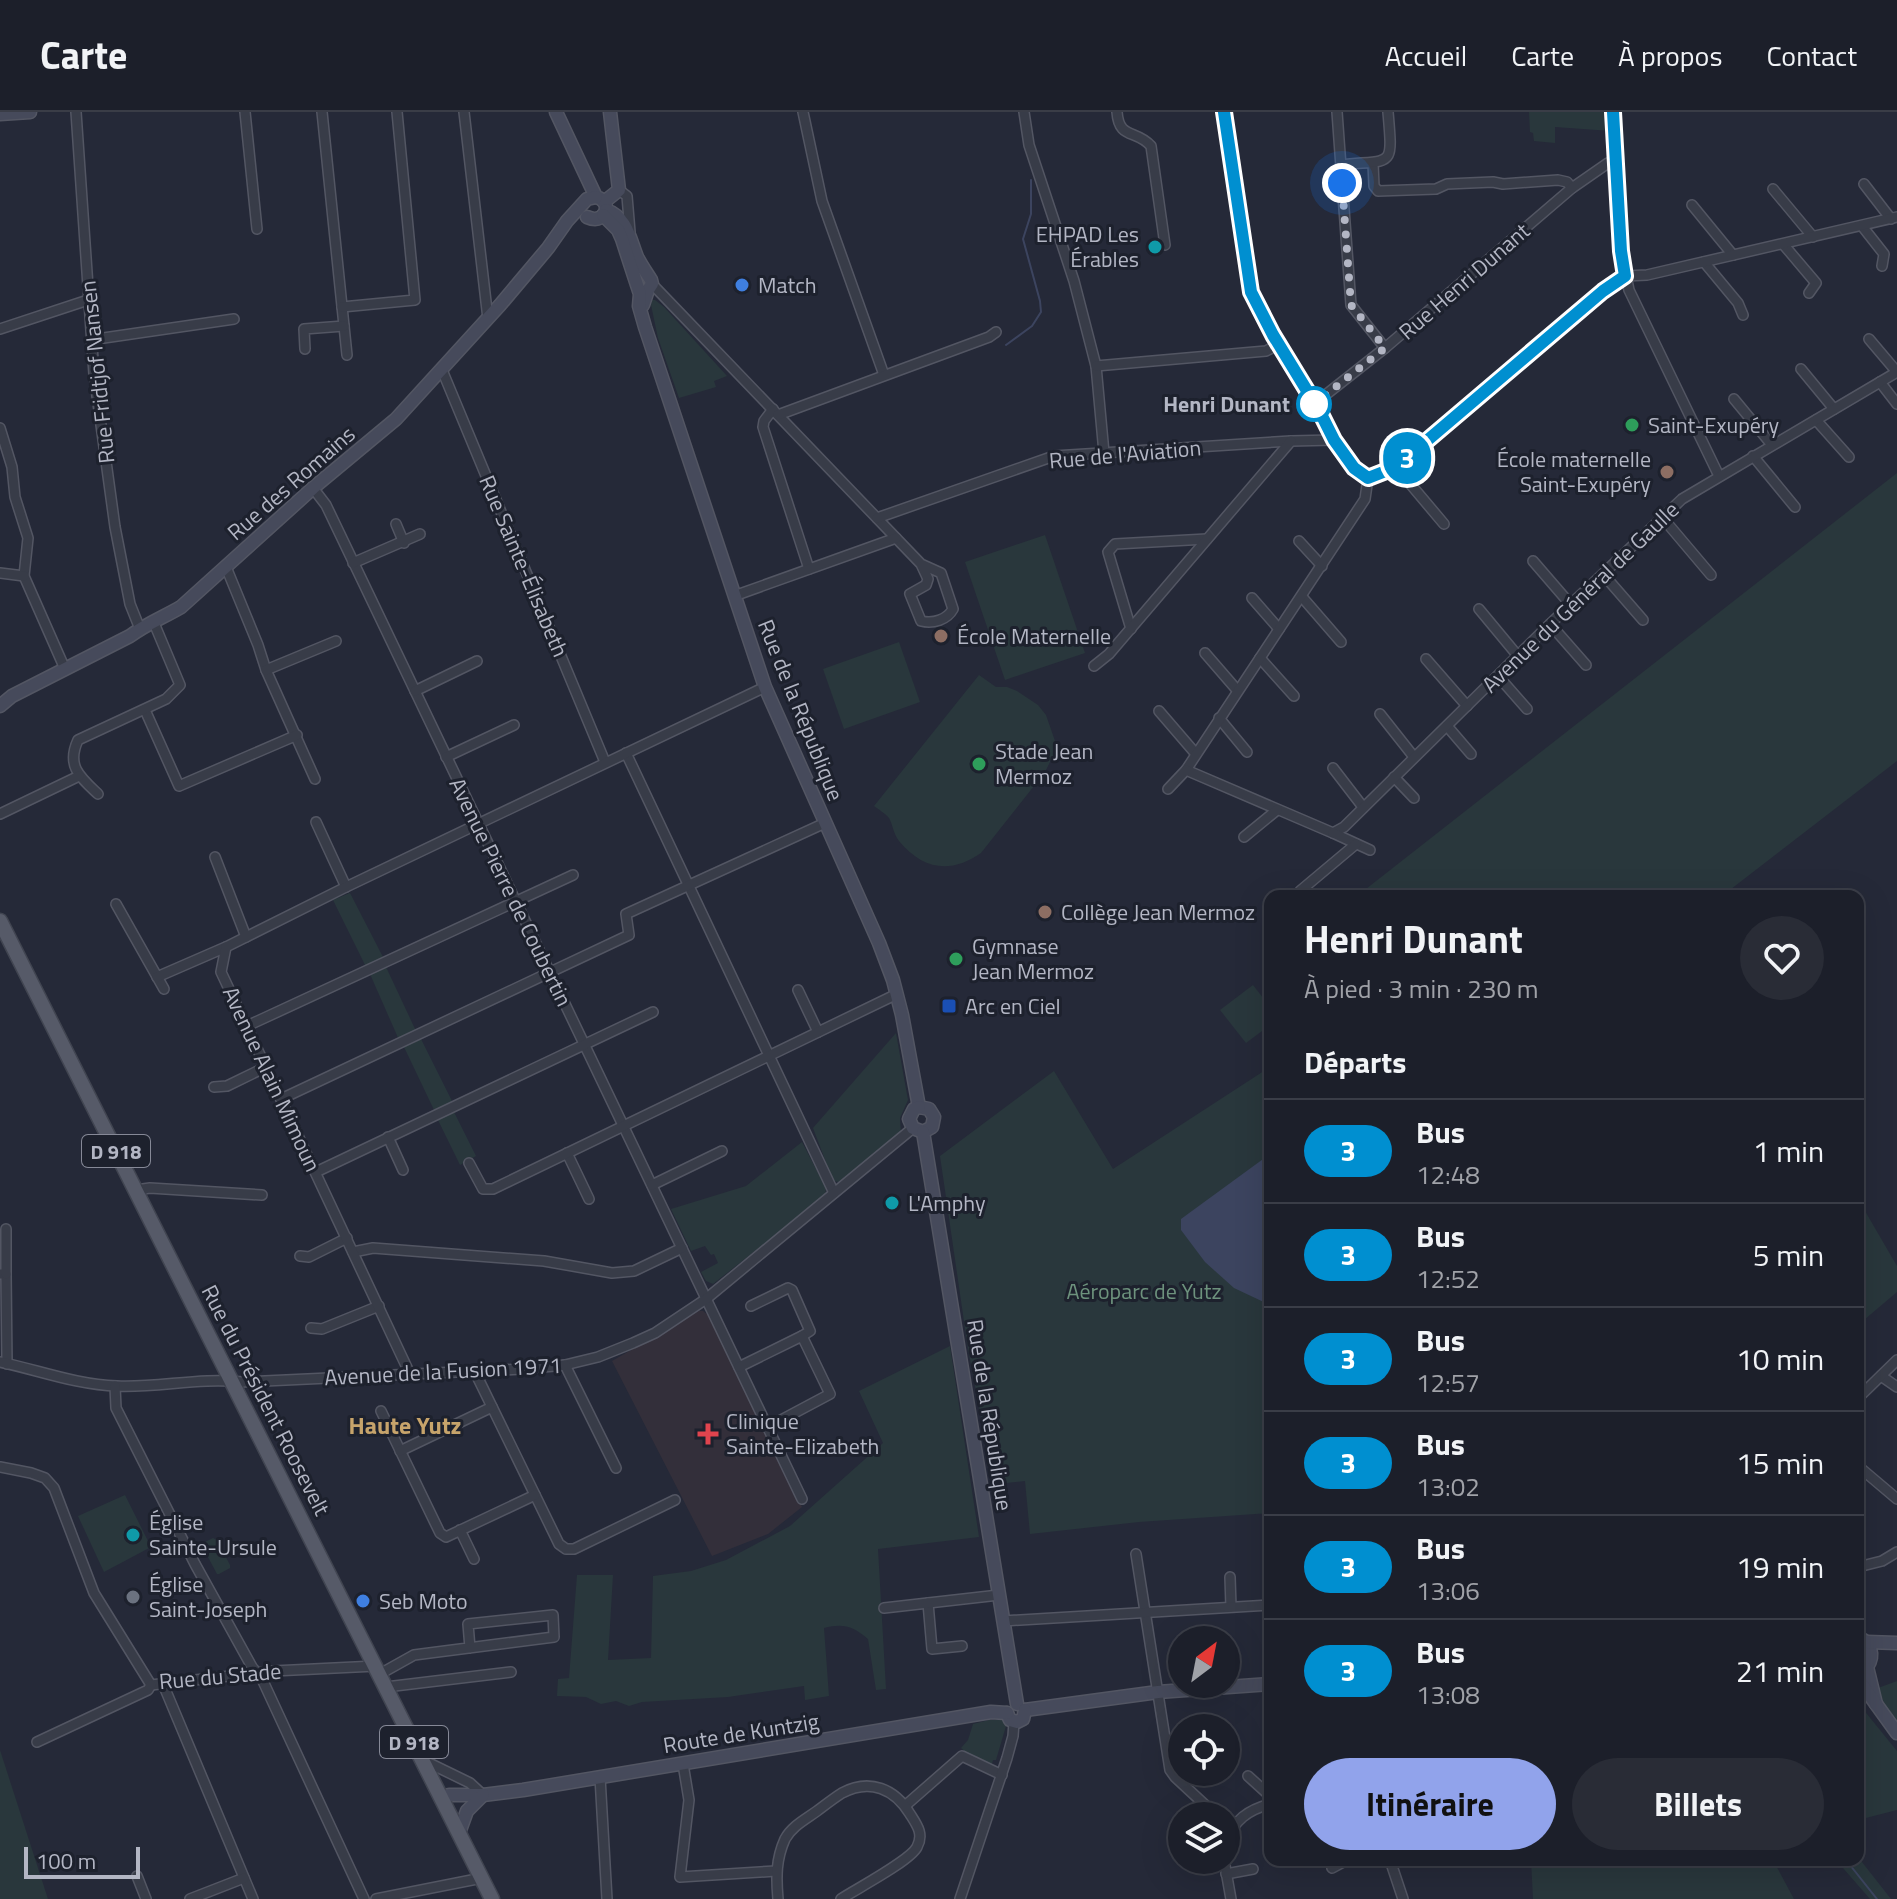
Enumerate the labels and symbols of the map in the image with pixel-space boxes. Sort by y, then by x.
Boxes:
your location [1322,163,1362,203]
street label: Rue Henri Dunant [1391,214,1537,348]
place label: EHPAD Les Érables [1036,217,1139,276]
marker: EHPAD Les Érables [1146,238,1164,256]
place label: Match [758,268,817,302]
marker: Match [733,276,751,294]
street label: Rue Fridtjof Nansen [71,279,123,465]
place label: Henri Dunant [1163,387,1290,421]
marker: Henri Dunant [1297,387,1331,421]
place label: Saint-Exupéry [1648,408,1779,442]
marker: Saint-Exupéry [1623,416,1641,434]
street label: Rue des Romains [219,418,363,548]
street label: Rue de l'Aviation [1048,430,1202,478]
line badge: 3 [1381,432,1433,484]
place label: École maternelle Saint-Exupéry [1497,442,1651,501]
marker: École maternelle Saint-Exupéry [1658,463,1676,481]
street label: Rue Sainte-Élisabeth [470,470,578,662]
street label: Avenue du Général de Gaulle [1474,493,1686,701]
street label: Rue de la République [749,614,853,806]
place label: École Maternelle [957,619,1111,653]
marker: École Maternelle [932,627,950,645]
place label: Stade Jean Mermoz [995,734,1093,793]
marker: Stade Jean Mermoz [970,755,988,773]
street label: Avenue Pierre de Coubertin [441,772,581,1012]
place label: Collège Jean Mermoz [1061,895,1255,929]
marker: Collège Jean Mermoz [1036,903,1054,921]
place label: Gymnase Jean Mermoz [972,929,1094,988]
marker: Gymnase Jean Mermoz [947,950,965,968]
street label: Avenue Alain Mimoun [214,981,330,1177]
place label: Arc en Ciel [965,989,1061,1023]
marker: Arc en Ciel [940,997,958,1015]
road number: D 918 [82,1135,150,1167]
place label: L'Amphy [908,1186,986,1220]
marker: L'Amphy [883,1194,901,1212]
park label: Aéroparc de Yutz [1066,1274,1222,1308]
street label: Rue du Président Roosevelt [193,1279,339,1522]
street label: Rue de la République [958,1317,1022,1513]
street label: Avenue de la Fusion 1971 [323,1348,563,1394]
place label: Clinique Sainte-Elizabeth [726,1404,879,1463]
district label: Haute Yutz [348,1407,462,1443]
marker: Clinique Sainte-Elizabeth [697,1423,719,1445]
place label: Église Sainte-Ursule [149,1505,277,1564]
marker: Église Sainte-Ursule [124,1526,142,1544]
place label: Église Saint-Joseph [149,1567,267,1626]
place label: Seb Moto [379,1584,468,1618]
marker: Église Saint-Joseph [124,1588,142,1606]
marker: Seb Moto [354,1592,372,1610]
north arrow [1168,1626,1240,1698]
street label: Rue du Stade [158,1654,282,1698]
street label: Route de Kuntzig [661,1704,821,1762]
road number: D 918 [380,1726,448,1758]
scale bar [24,1843,140,1879]

